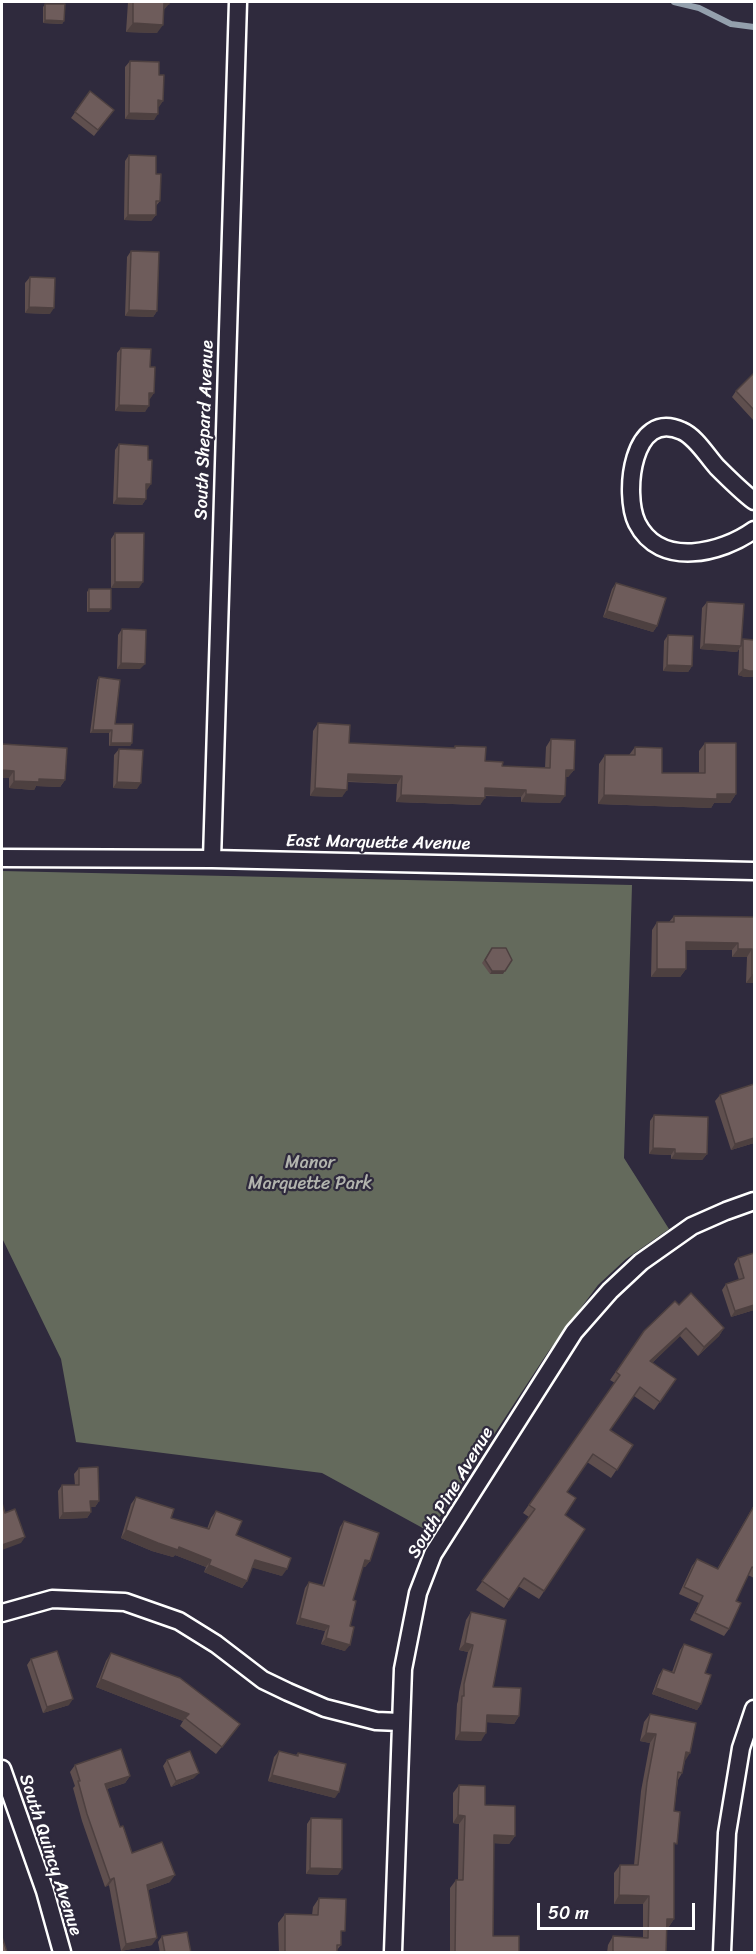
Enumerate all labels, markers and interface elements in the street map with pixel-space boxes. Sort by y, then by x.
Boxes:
street label: South Shepard Avenue [191,340,219,520]
street label: East Marquette Avenue [286,831,470,855]
park label: Manor Marquette Park [248,1152,372,1194]
street label: South Pine Avenue [403,1424,499,1562]
street label: South Quincy Avenue [14,1772,86,1938]
scale bar [540,1891,698,1929]
text: 50 m [548,1897,589,1929]

